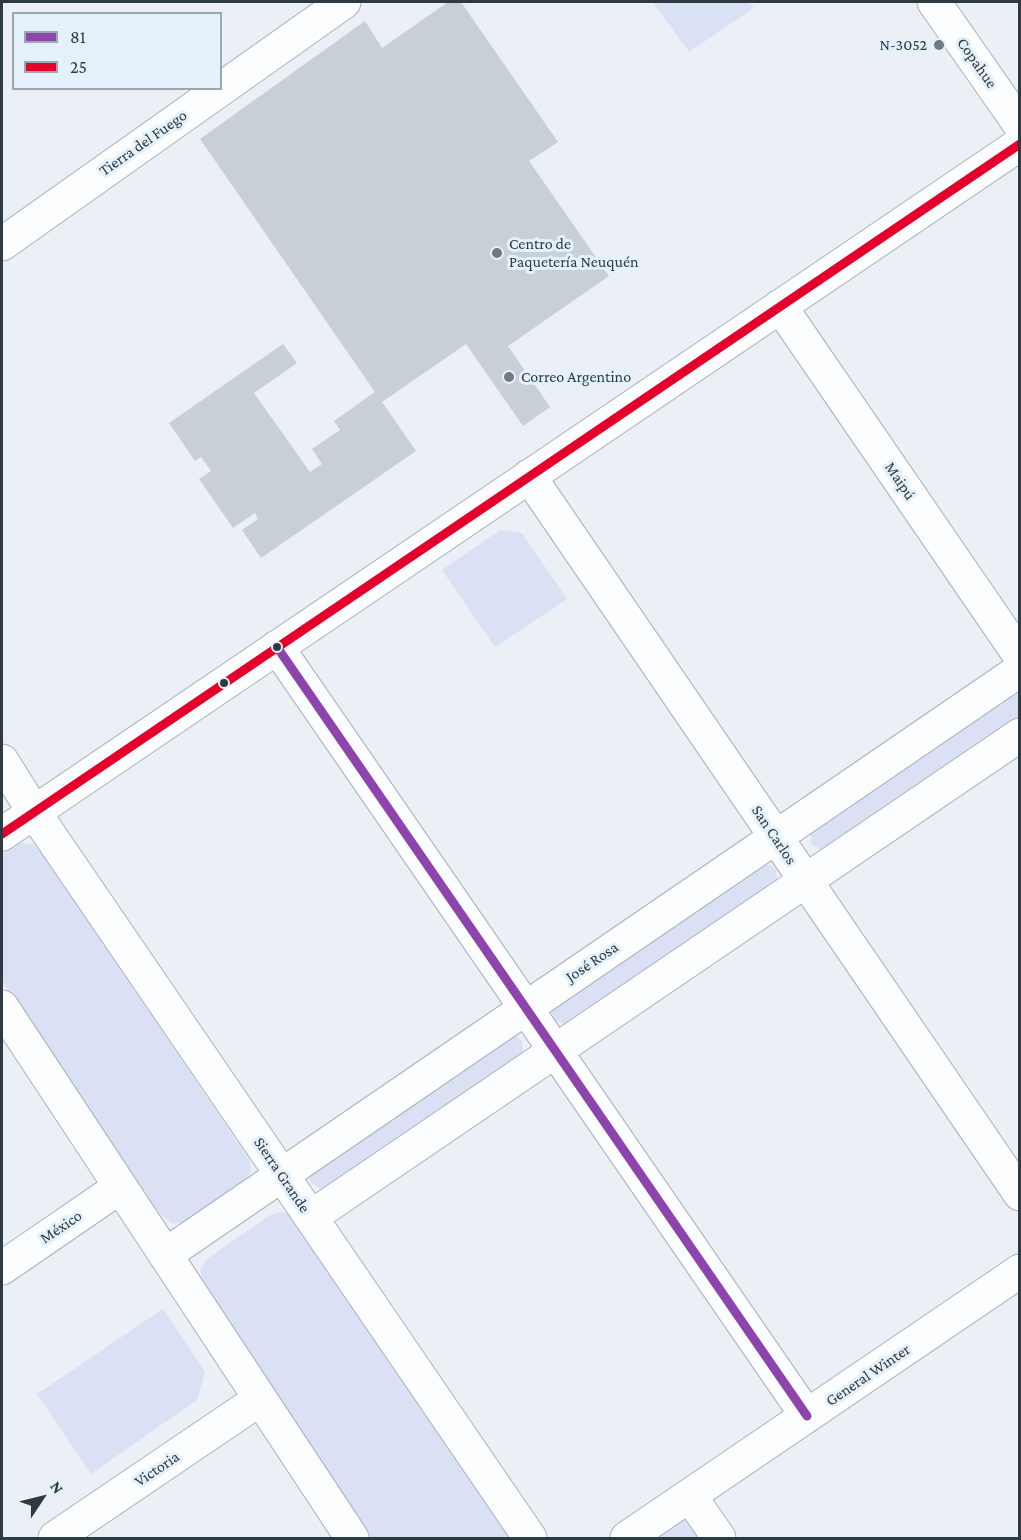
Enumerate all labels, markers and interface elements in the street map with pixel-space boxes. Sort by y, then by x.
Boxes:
legend [12,12,222,90]
text: 81 [70,27,86,47]
street label: Copahue [953,34,1001,92]
place label: N-3052 [879,35,927,55]
marker: N-3052 [932,38,946,52]
text: 25 [70,57,87,77]
street label: Tierra del Fuego [95,106,191,180]
place label: Centro de Paquetería Neuquén [509,234,639,272]
marker: Centro de Paquetería Neuquén [490,246,504,260]
place label: Correo Argentino [521,367,631,387]
marker: Correo Argentino [502,370,516,384]
street label: Maipú [880,458,920,504]
unlabelled marker [271,641,283,653]
unlabelled marker [218,677,230,689]
street label: San Carlos [747,802,801,868]
street label: José Rosa [562,937,622,987]
street label: Sierra Grande [250,1134,314,1216]
street label: México [36,1206,86,1248]
street label: General Winter [822,1340,914,1410]
street label: Victoria [131,1447,183,1491]
north arrow [12,1468,72,1528]
text: N [47,1478,67,1497]

